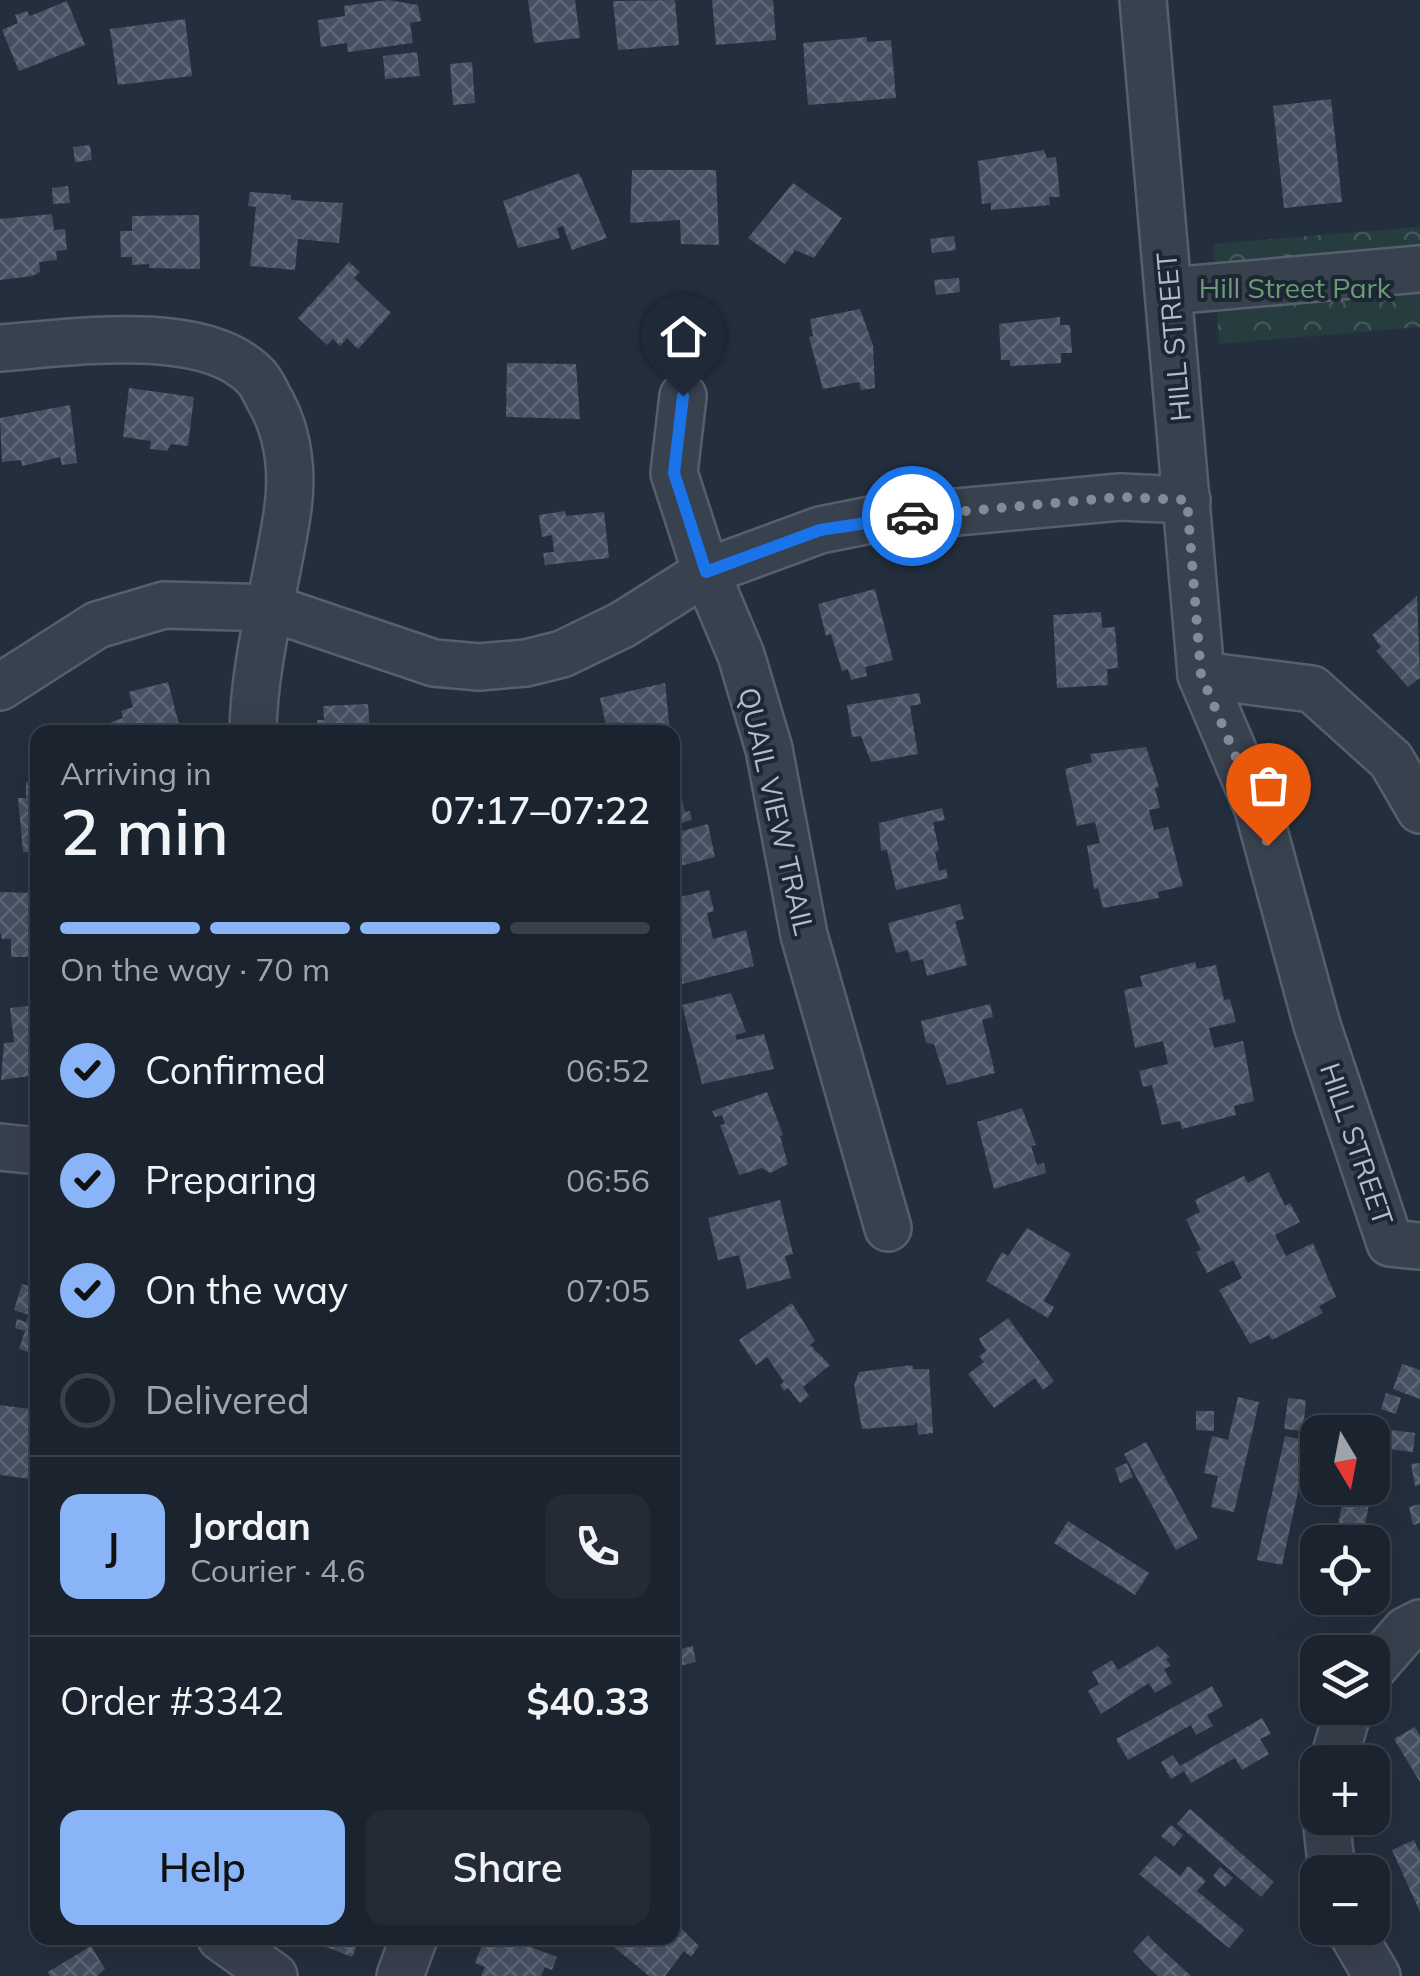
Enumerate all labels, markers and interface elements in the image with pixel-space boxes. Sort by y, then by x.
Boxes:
street label: HILL STREET [1148,251,1198,423]
park label: Hill Street Park [1199,270,1392,305]
pin [641,294,726,397]
icon: home [656,309,711,364]
courier [862,466,962,566]
icon: car [885,489,940,544]
street label: QUAIL VIEW TRAIL [732,684,822,938]
pin [1226,743,1311,846]
text: Arriving in [60,753,212,793]
icon: bag [1241,758,1296,813]
text: 07:17–07:22 [430,786,650,834]
text: 2 min [60,790,229,871]
text: On the way · 70 m [60,949,330,989]
icon: check [60,1043,115,1098]
text: Confirmed [145,1046,326,1094]
text: 06:52 [566,1050,650,1090]
street label: HILL STREET [1313,1058,1401,1230]
icon: check [60,1153,115,1208]
text: Preparing [145,1156,317,1204]
text: 06:56 [566,1160,650,1200]
icon: check [60,1263,115,1318]
text: On the way [145,1266,348,1314]
text: 07:05 [566,1270,650,1310]
text: Delivered [145,1376,310,1424]
north arrow [1300,1415,1390,1505]
map controls [1300,1415,1390,1945]
button: phone [545,1494,650,1599]
text: Jordan [190,1502,311,1550]
text: J [106,1522,119,1570]
button: locate [1300,1525,1390,1615]
text: Courier · 4.6 [190,1550,366,1590]
button: layers [1300,1635,1390,1725]
text: Order #3342 [60,1677,284,1725]
text: $40.33 [527,1677,650,1725]
button: + [1300,1745,1390,1835]
button: Help [60,1810,345,1925]
button: Share [365,1810,650,1925]
button: − [1300,1855,1390,1945]

